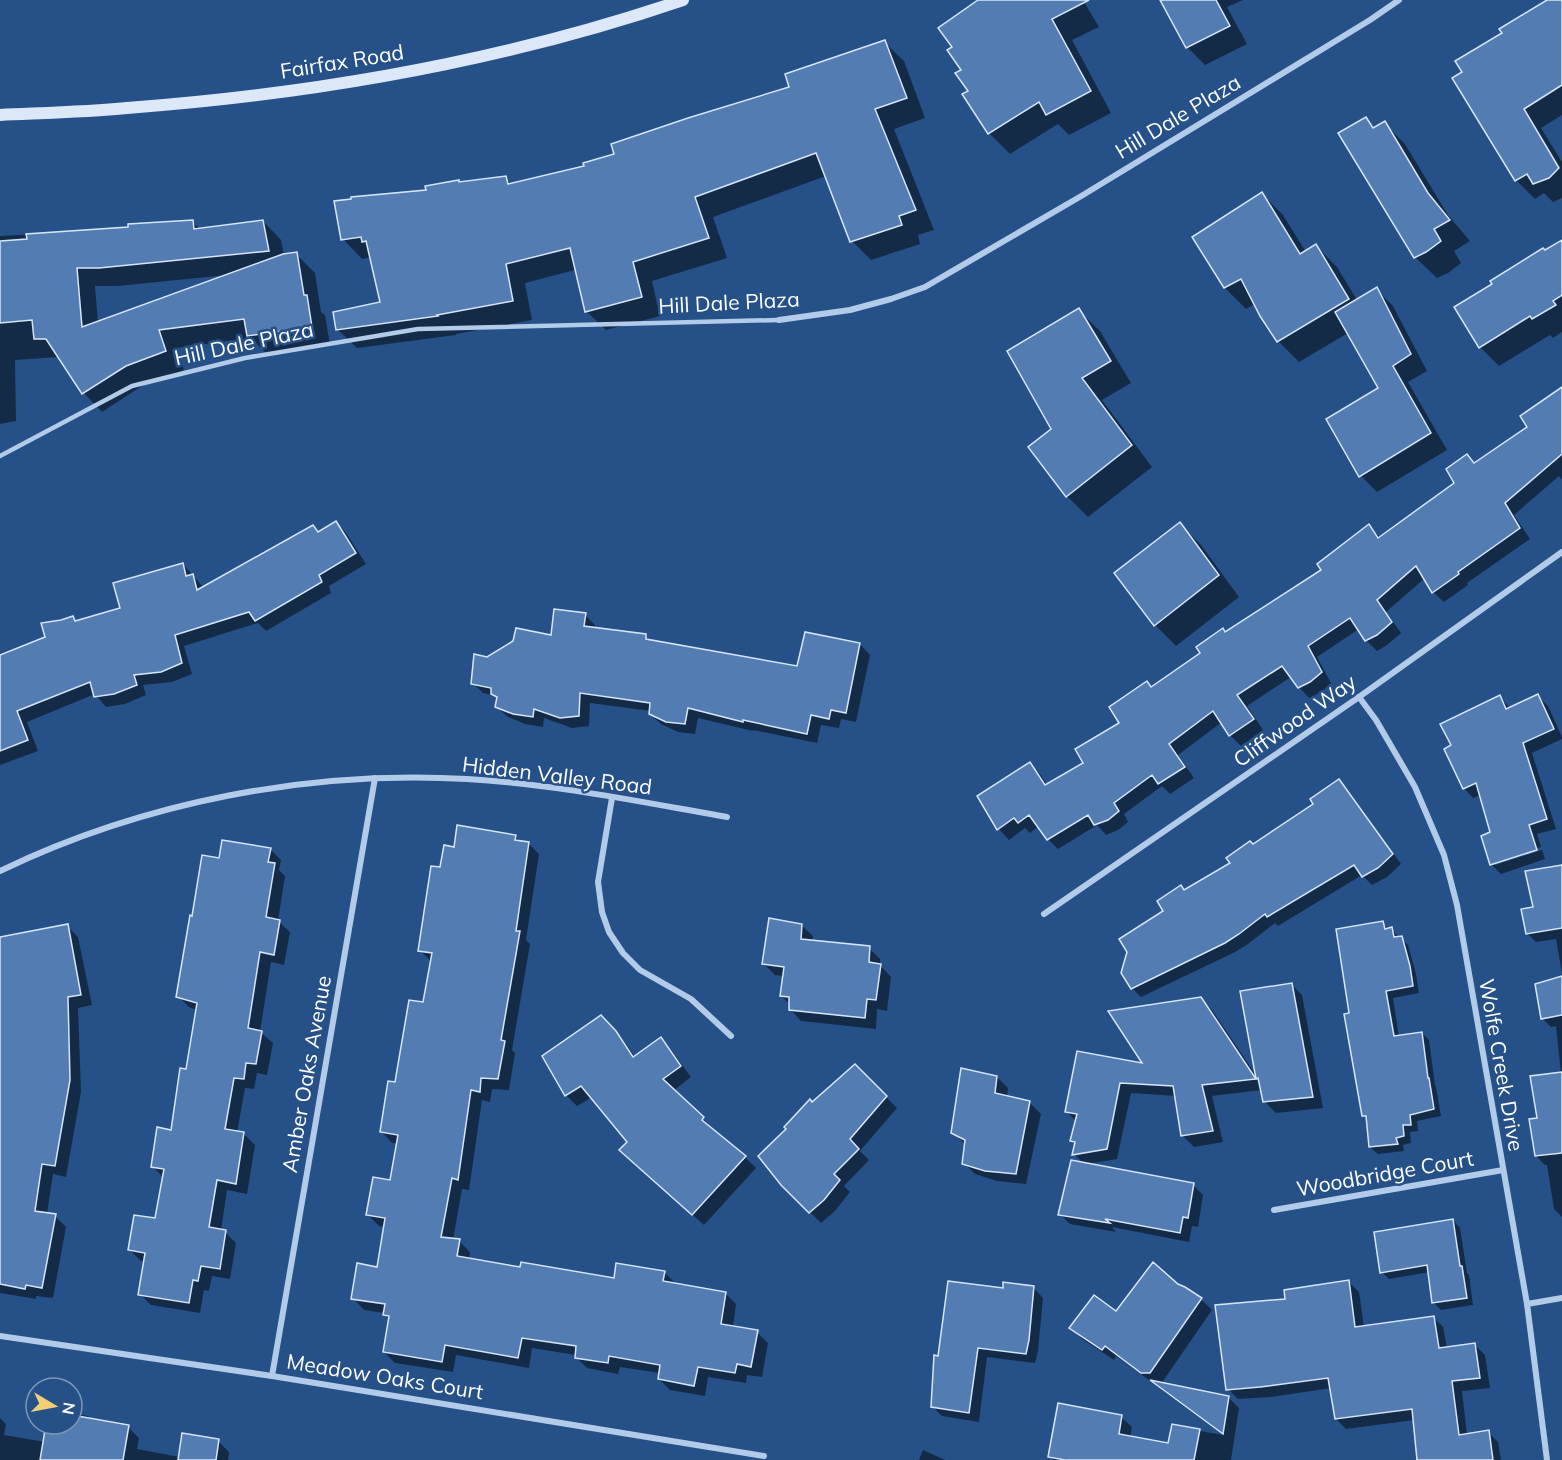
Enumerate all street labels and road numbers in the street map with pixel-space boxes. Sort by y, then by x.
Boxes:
street label: Fairfax Road [278,38,406,84]
street label: Hill Dale Plaza [1110,69,1245,164]
street label: Hill Dale Plaza [658,285,800,319]
street label: Hill Dale Plaza [172,316,316,370]
street label: Cliffwood Way [1228,668,1361,772]
street label: Hidden Valley Road [461,750,653,800]
street label: Amber Oaks Avenue [276,973,336,1174]
street label: Wolfe Creek Drive [1474,977,1530,1153]
street label: Woodbridge Court [1294,1145,1475,1201]
street label: Meadow Oaks Court [285,1348,485,1404]

